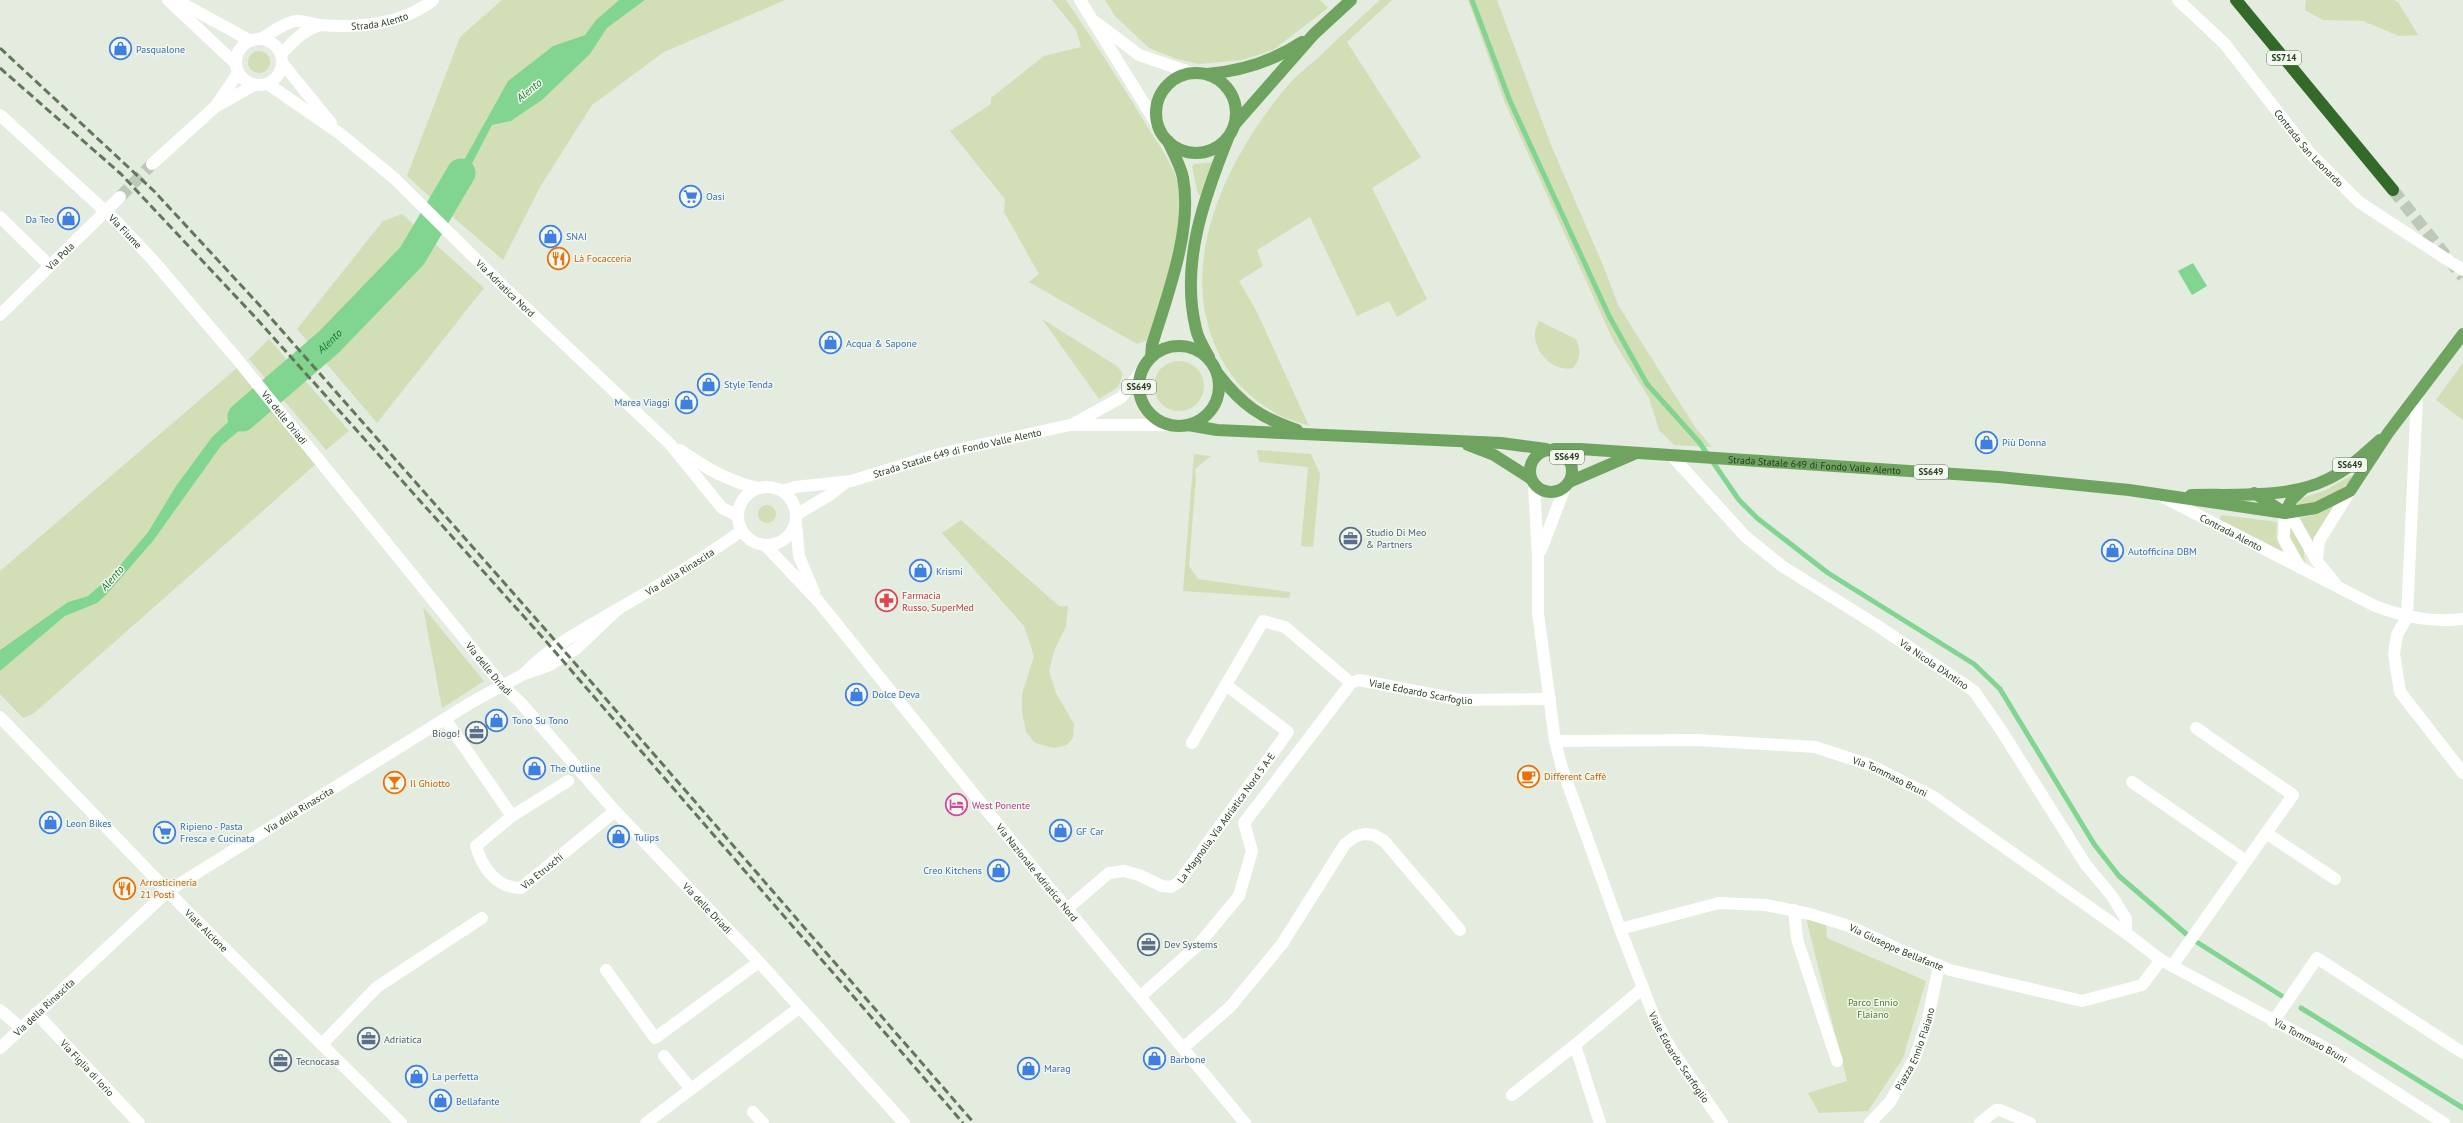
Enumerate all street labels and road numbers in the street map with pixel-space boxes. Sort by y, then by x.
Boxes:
street label: Strada Alento [351,9,410,33]
road number: SS714 [2267,51,2301,65]
street label: Contrada San Leonardo [2271,107,2346,190]
street label: Via Fiume [105,211,144,251]
street label: Via Pola [43,240,77,274]
street label: Via Adriatica Nord [472,256,537,320]
road number: SS649 [1122,380,1156,394]
street label: Via delle Driadi [258,387,310,447]
street label: Strada Statale 649 di Fondo Valle Alento [872,426,1043,481]
road number: SS649 [1550,450,1584,464]
street label: Strada Statale 649 di Fondo Valle Alento [1728,453,1901,477]
road number: SS649 [2333,458,2367,472]
road number: SS649 [1914,465,1948,479]
street label: Contrada Alento [2197,511,2265,554]
street label: Via della Rinascita [642,545,717,599]
street label: Via Nicola D'Antino [1896,636,1971,693]
street label: Via delle Driadi [462,639,515,698]
street label: Viale Edoardo Scarfoglio [1367,676,1473,707]
street label: La Magnolia, Via Adriatica Nord 5 A-E [1174,750,1278,886]
street label: Via Tommaso Bruni [1850,753,1930,800]
street label: Via della Rinascita [261,784,336,837]
street label: Via Nazionale Adriatica Nord [992,820,1081,924]
street label: Via Etruschi [518,850,566,893]
street label: Via delle Driadi [679,879,734,936]
street label: Viale Alcione [181,906,231,955]
street label: Via Giuseppe Bellafante [1846,921,1945,974]
street label: Via della Rinascita [10,976,77,1040]
street label: Piazza Ennio Flaiano [1892,1006,1937,1093]
street label: Viale Edoardo Scarfoglio [1645,1009,1712,1105]
street label: Via Tommaso Bruni [2271,1015,2350,1066]
street label: Via Figlia di Iorio [57,1036,117,1099]

